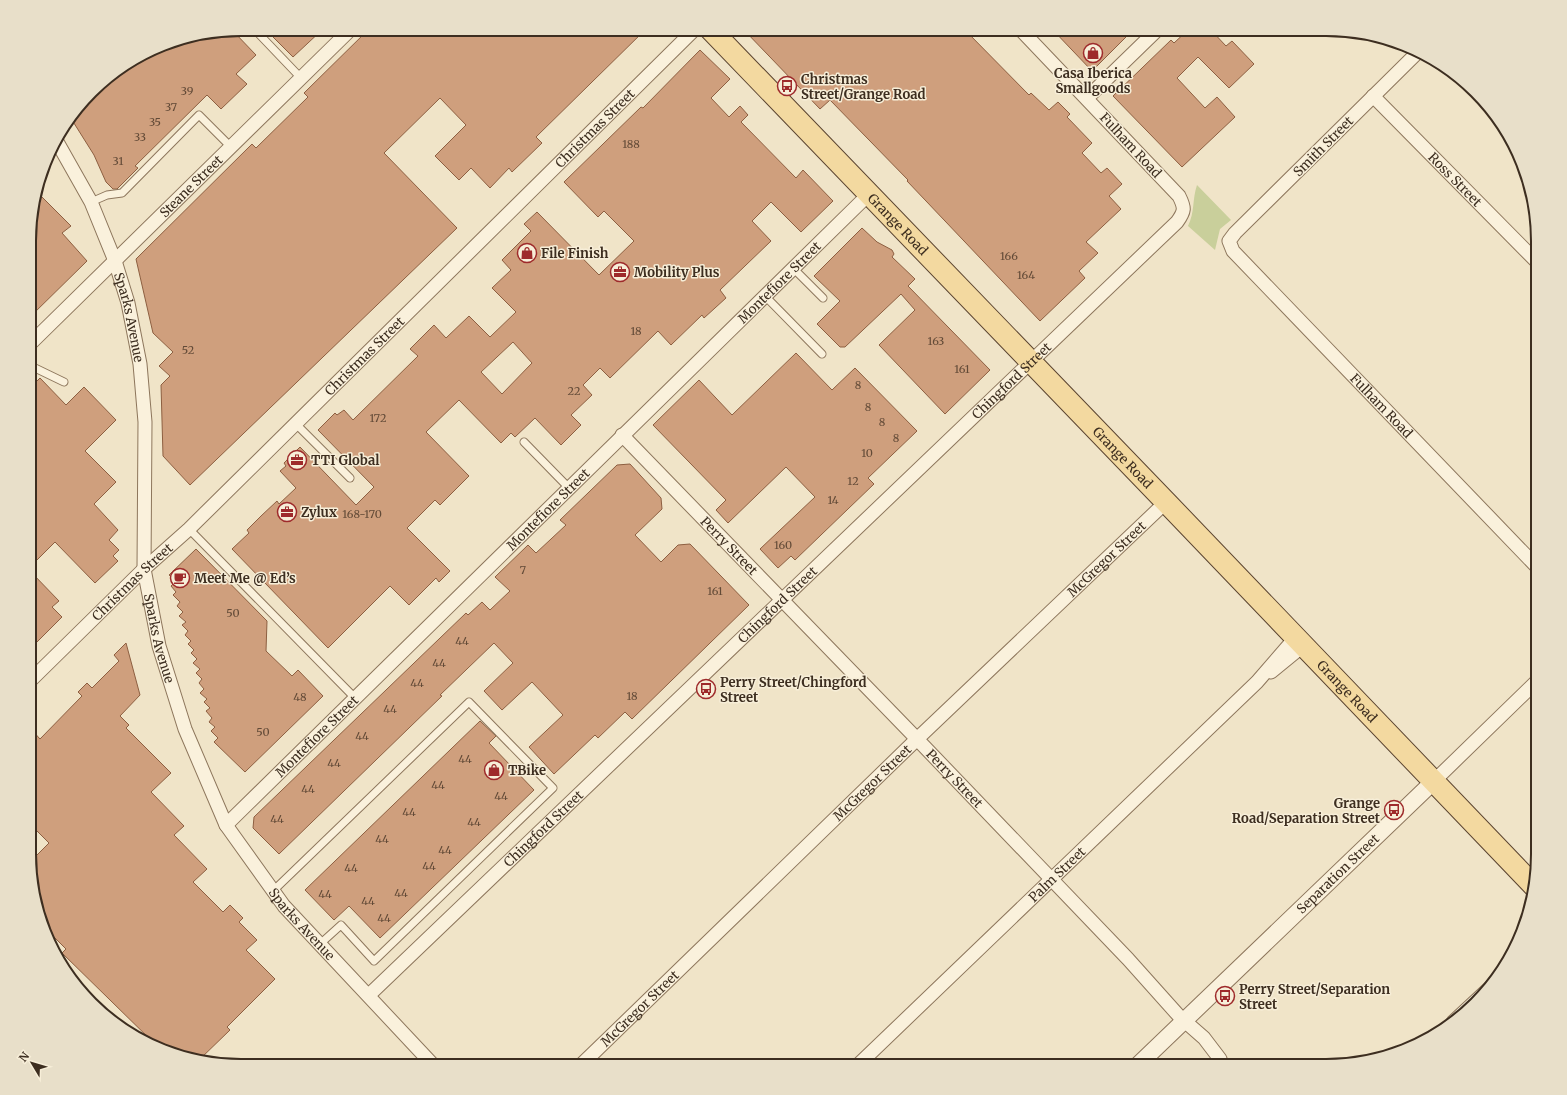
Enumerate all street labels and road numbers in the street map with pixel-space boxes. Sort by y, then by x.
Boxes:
street label: Christmas Street [552,85,639,172]
street label: Fulham Road [1096,109,1165,182]
street label: Smith Street [1290,113,1357,180]
street label: Ross Street [1424,149,1485,210]
street label: Steane Street [156,152,226,221]
street label: Grange Road [864,190,932,259]
street label: Montefiore Street [734,238,825,327]
street label: Sparks Avenue [110,270,147,364]
street label: Christmas Street [321,313,408,399]
street label: Chingford Street [968,339,1055,423]
street label: Fulham Road [1346,370,1416,442]
street label: Grange Road [1089,423,1156,492]
street label: Montefiore Street [503,465,593,554]
street label: Perry Street [697,513,761,579]
street label: McGregor Street [1064,518,1150,601]
street label: Christmas Street [88,540,176,625]
street label: Chingford Street [734,563,821,647]
street label: Sparks Avenue [140,592,178,685]
street label: Grange Road [1313,657,1381,726]
street label: Montefiore Street [272,692,362,781]
street label: McGregor Street [830,741,915,825]
street label: Perry Street [922,746,986,811]
street label: Chingford Street [500,787,587,871]
street label: Separation Street [1293,830,1383,917]
street label: Palm Street [1025,843,1089,906]
street label: Sparks Avenue [265,885,339,964]
street label: McGregor Street [597,967,683,1050]

